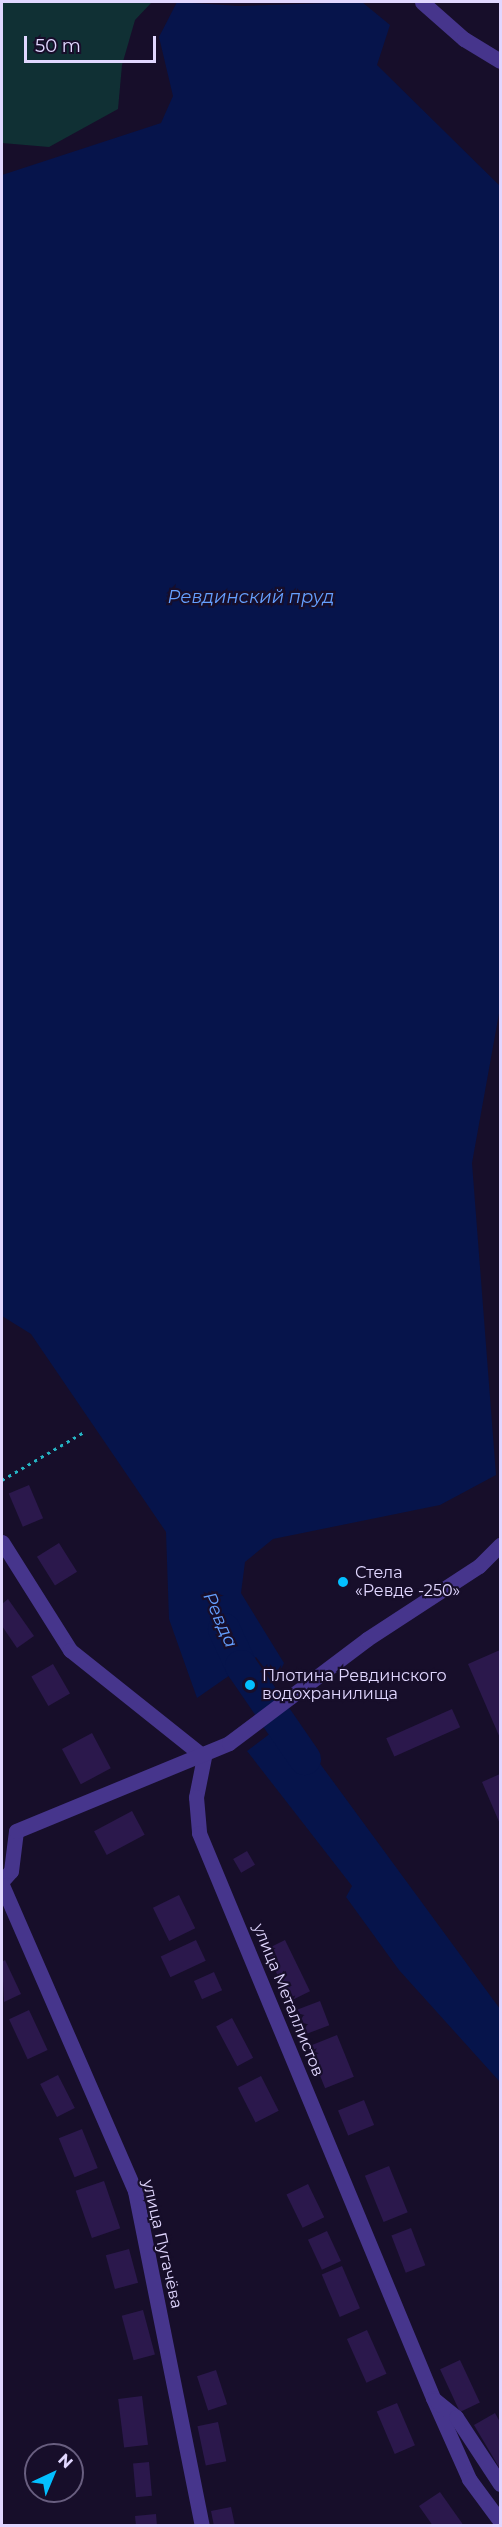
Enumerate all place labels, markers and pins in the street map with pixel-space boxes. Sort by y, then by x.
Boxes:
place label: Стела «Ревде -250» [355,1563,460,1601]
marker: Стела «Ревде -250» [336,1575,350,1589]
place label: Плотина Ревдинского водохранилища [262,1666,447,1704]
marker: Плотина Ревдинского водохранилища [243,1678,257,1692]

